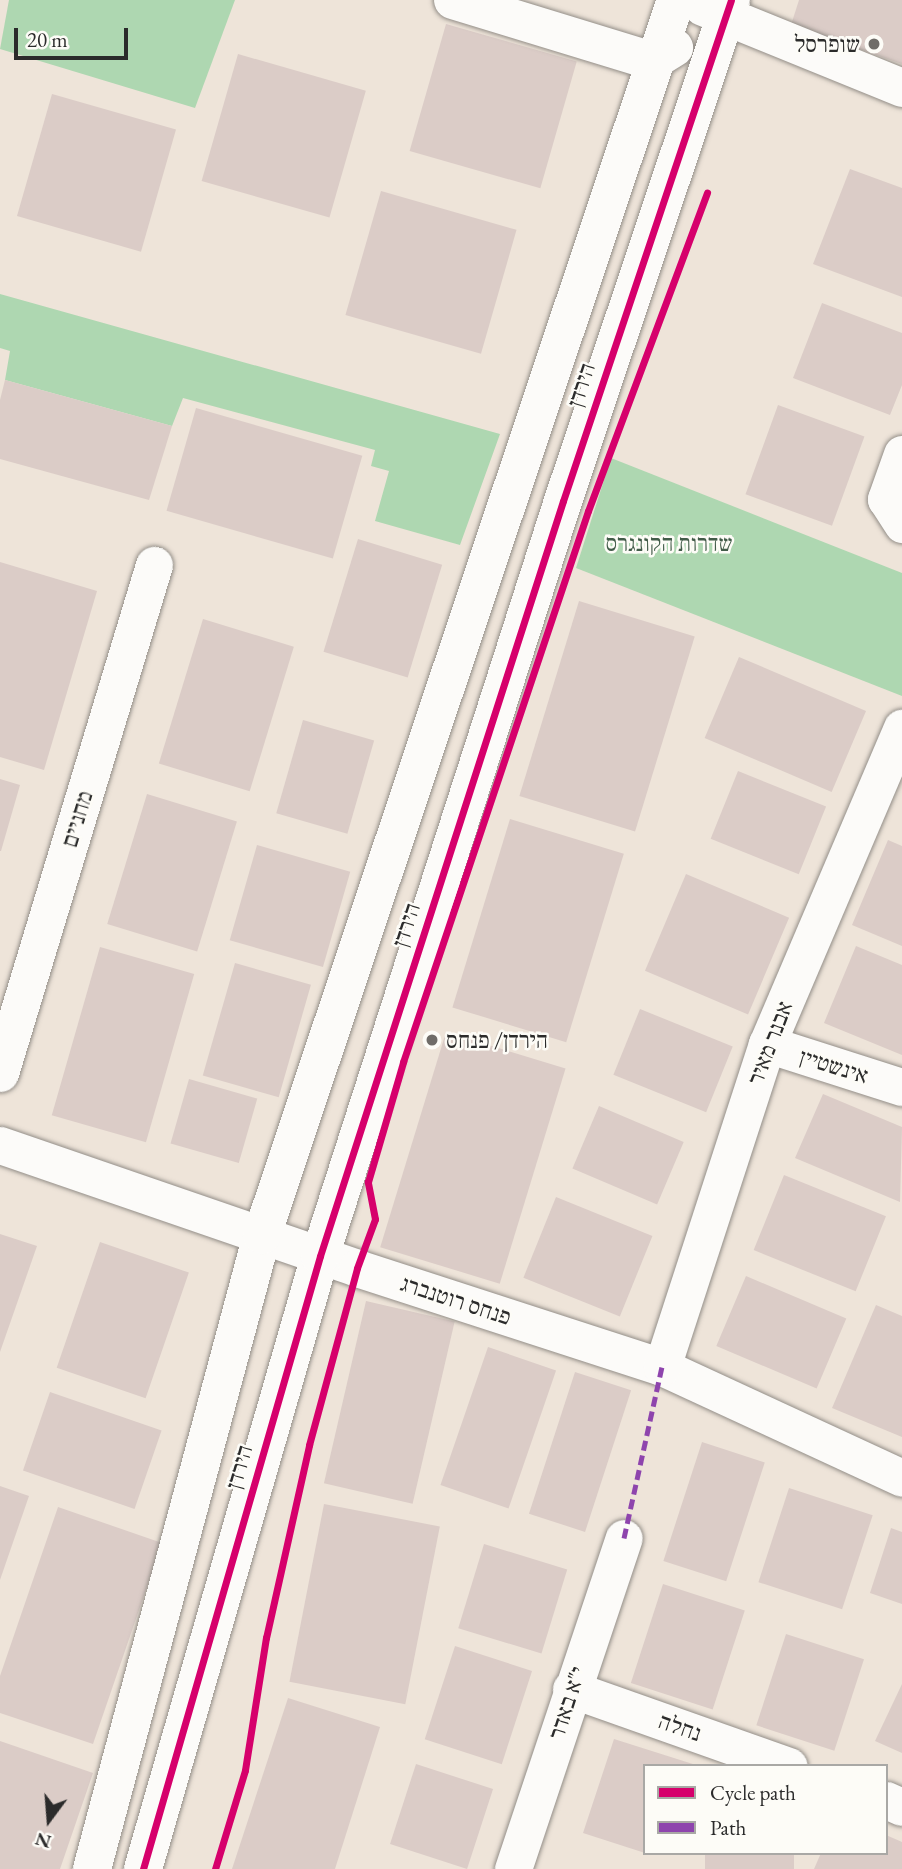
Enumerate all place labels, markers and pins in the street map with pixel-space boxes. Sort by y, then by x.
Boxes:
place label: שופרסל [794,30,860,58]
marker: שופרסל [866,36,882,52]
place label: הירדן/ פנחס [446,1026,548,1054]
marker: הירדן/ פנחס [424,1032,440,1048]

